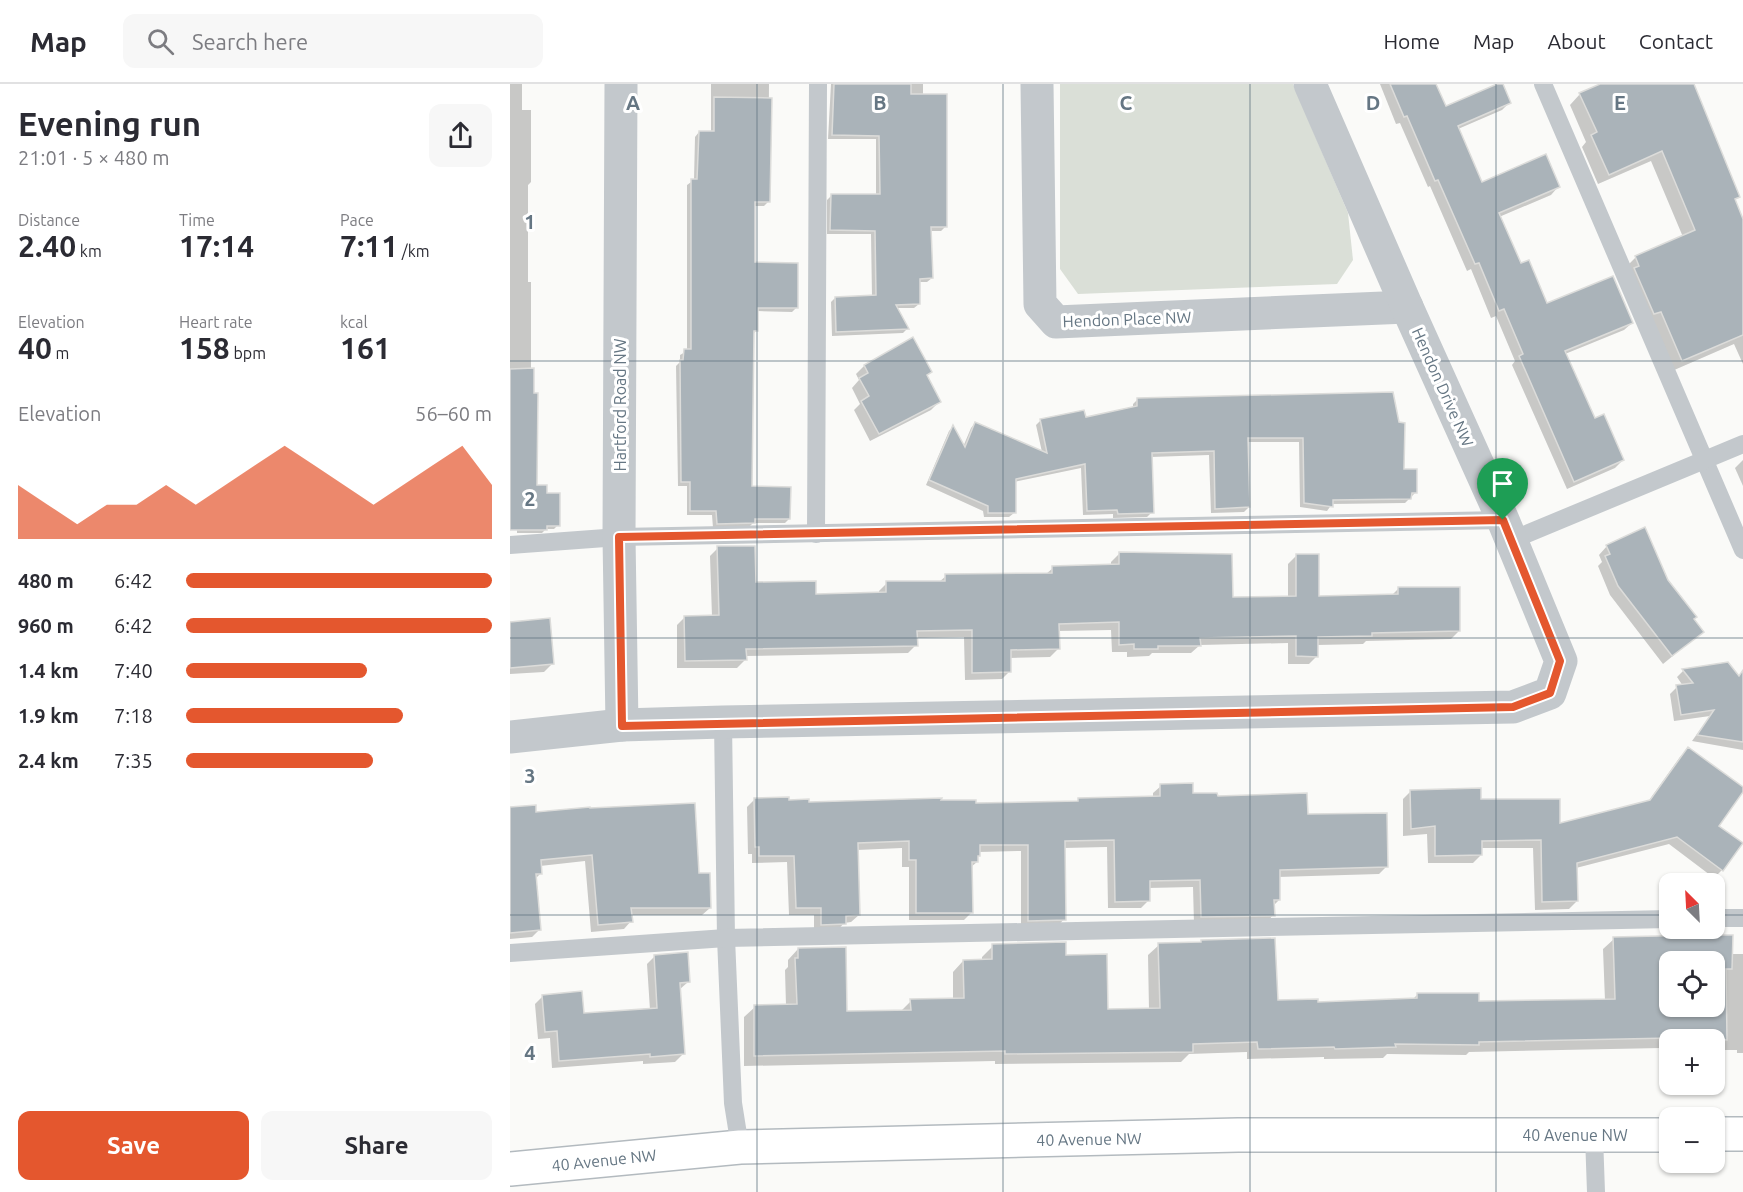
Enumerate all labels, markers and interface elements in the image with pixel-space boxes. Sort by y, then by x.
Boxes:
search box [123,14,543,68]
icon: search [144,25,177,58]
text: Map [30,26,87,57]
text: Search here [192,29,308,54]
text: Home [1383,29,1440,53]
text: Map [1473,29,1514,53]
text: About [1547,29,1606,53]
text: Contact [1639,29,1713,53]
text: A [626,91,640,114]
text: B [873,91,887,114]
text: C [1120,91,1133,114]
text: D [1366,91,1380,114]
text: E [1614,91,1626,114]
button: share [429,104,492,167]
text: Evening run [18,105,201,142]
text: 21:01 · 5 × 480 m [18,146,170,169]
text: 1 [524,210,536,233]
text: Distance [18,211,80,229]
text: Time [179,211,215,229]
text: Pace [340,211,374,229]
text: 2.40 [18,229,76,263]
text: 17:14 [179,229,254,263]
text: 7:11 [340,229,398,263]
text: km [76,242,102,260]
text: /km [398,242,430,260]
street label: Hendon Place NW [1062,308,1192,330]
text: Elevation [18,313,85,331]
text: Heart rate [179,313,253,331]
text: kcal [340,313,368,331]
street label: Hendon Drive NW [1409,325,1477,449]
text: 40 [18,331,52,365]
text: 158 [179,331,230,365]
text: 161 [340,331,391,365]
street label: Hartford Road NW [611,338,629,472]
text: m [52,344,69,362]
text: bpm [230,344,266,362]
text: Elevation [18,402,101,425]
text: 56–60 m [415,402,492,425]
pin [1477,458,1528,520]
icon: arrive [1486,467,1519,500]
text: 2 [524,487,536,510]
text: 480 m [18,569,74,592]
text: 6:42 [114,569,153,592]
text: 960 m [18,614,74,637]
text: 6:42 [114,614,153,637]
text: 1.4 km [18,659,79,682]
text: 7:40 [114,659,153,682]
text: 1.9 km [18,704,79,727]
text: 7:18 [114,704,153,727]
text: 2.4 km [18,749,79,772]
text: 7:35 [114,749,153,772]
text: 3 [524,764,536,787]
north arrow [1659,873,1725,939]
map controls [1659,873,1725,1173]
button: locate [1659,951,1725,1017]
button: + [1659,1029,1725,1095]
text: 4 [524,1041,536,1064]
button: − [1659,1107,1725,1173]
button: Save [18,1111,249,1180]
button: Share [261,1111,492,1180]
street label: 40 Avenue NW [1522,1126,1628,1144]
street label: 40 Avenue NW [1036,1129,1142,1149]
street label: 40 Avenue NW [551,1146,658,1174]

